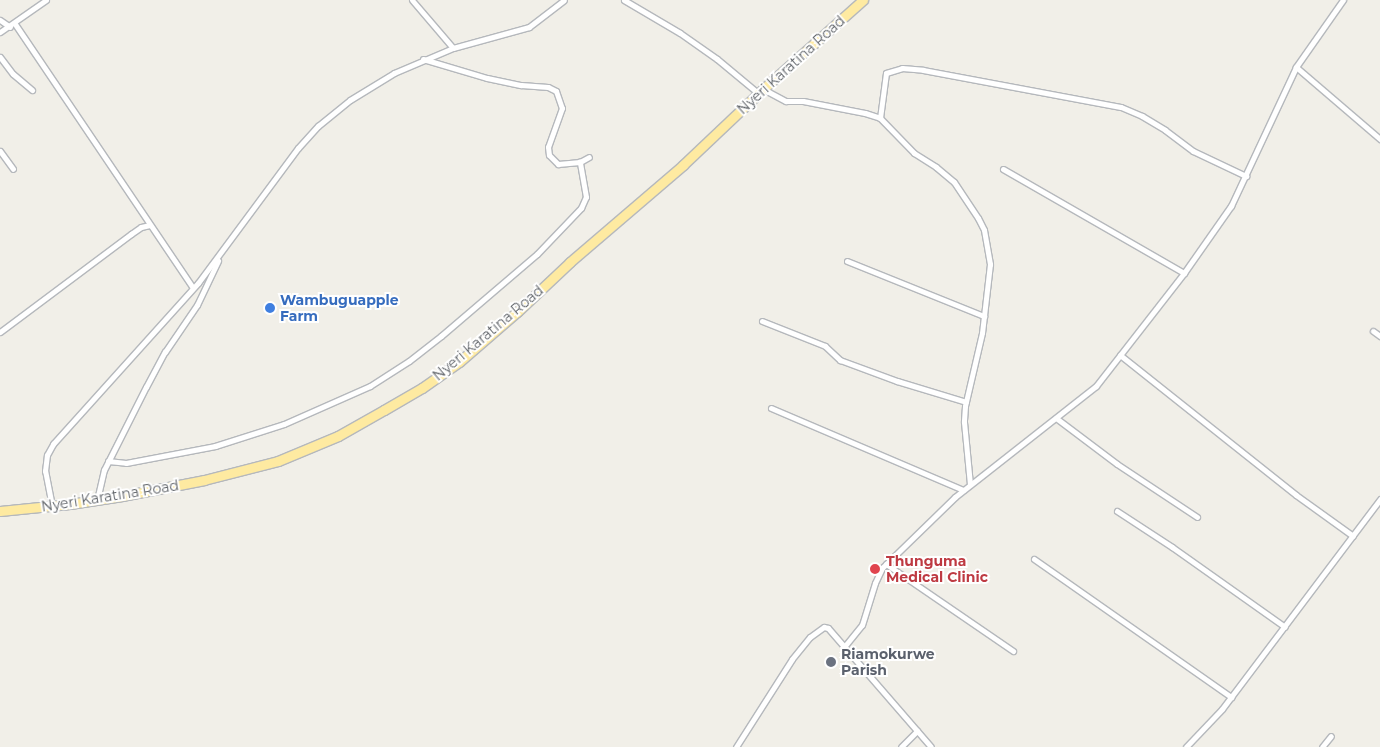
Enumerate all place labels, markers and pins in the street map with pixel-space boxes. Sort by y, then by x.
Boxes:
place label: Wambuguapple Farm [280,292,399,324]
marker: Wambuguapple Farm [264,302,276,314]
place label: Thunguma Medical Clinic [886,553,988,586]
marker: Thunguma Medical Clinic [868,562,882,576]
place label: Riamokurwe Parish [841,646,935,679]
marker: Riamokurwe Parish [825,656,837,668]

